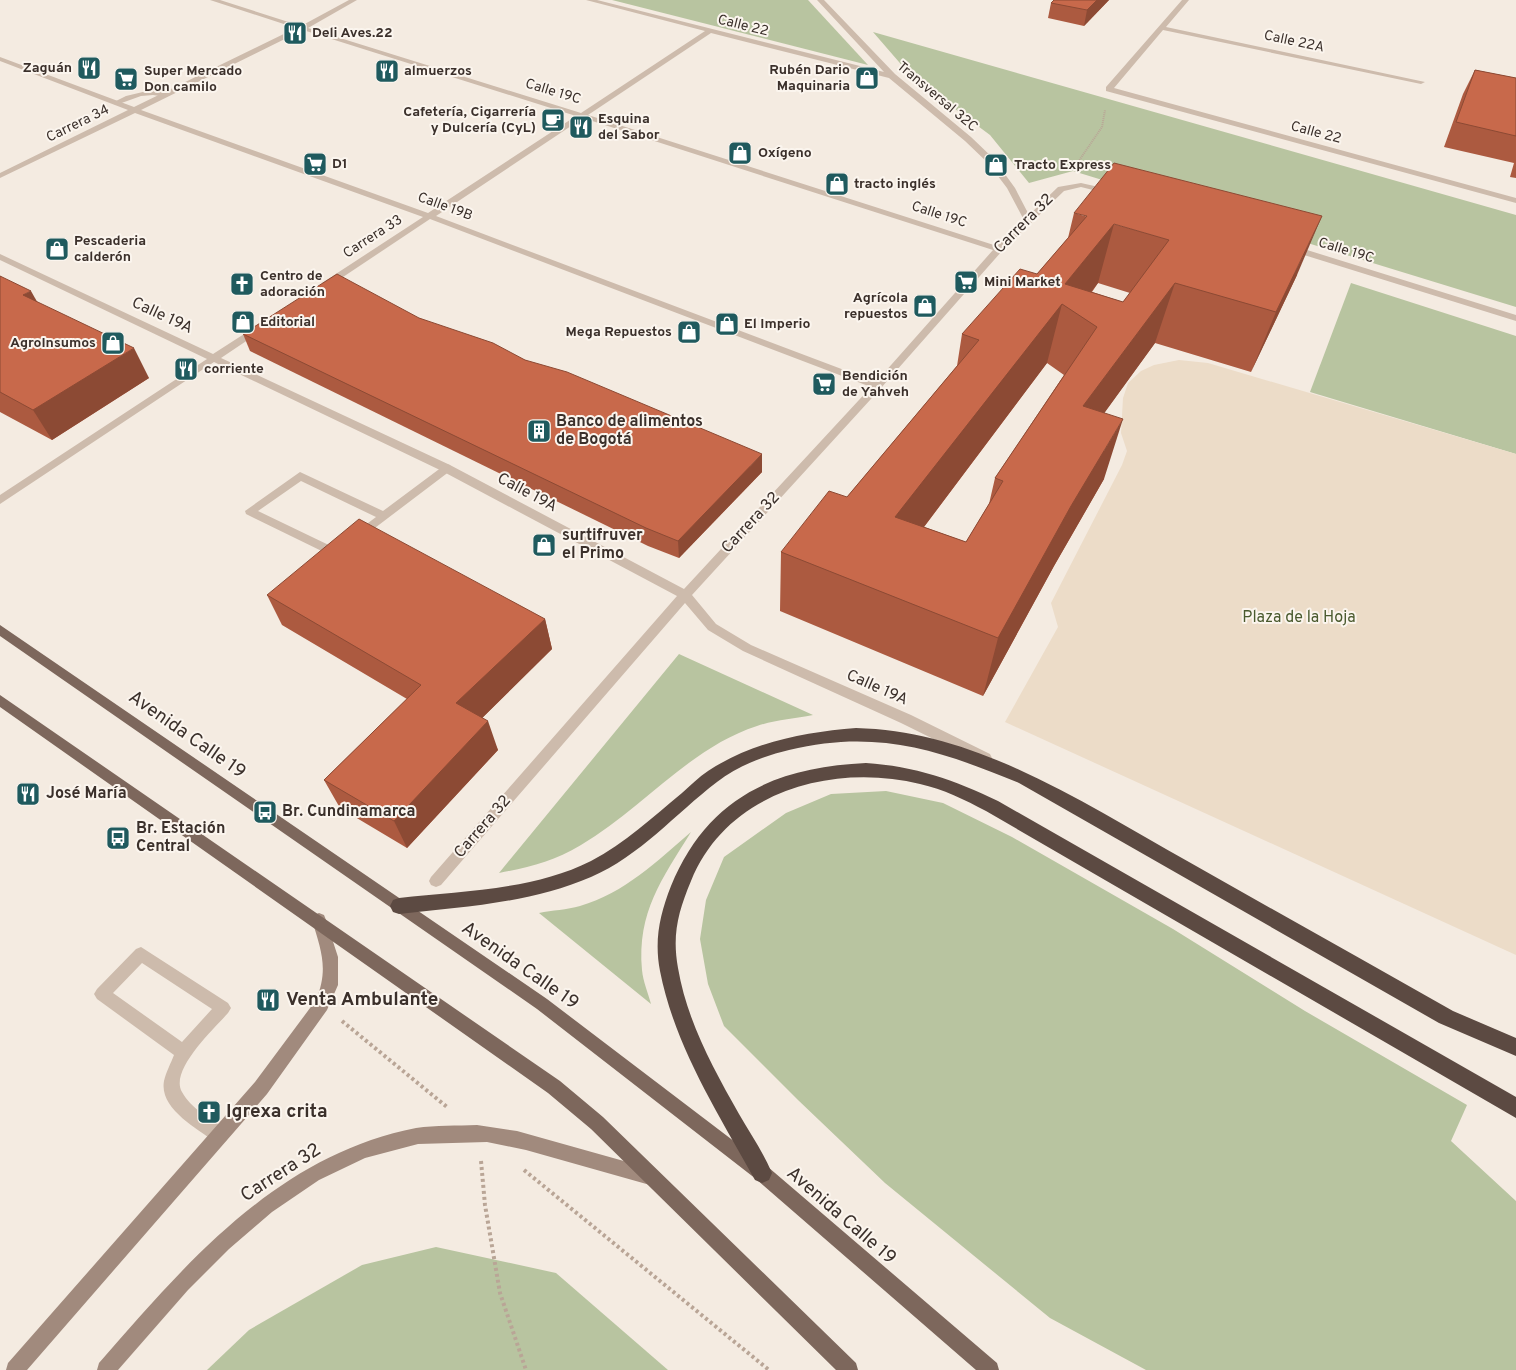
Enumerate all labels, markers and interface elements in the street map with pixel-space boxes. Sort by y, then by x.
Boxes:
street label: Calle 22 [716,11,770,41]
restaurant icon: Deli Aves.22 [282,20,308,46]
place label: Deli Aves.22 [312,25,392,42]
street label: Calle 22A [1262,27,1326,57]
restaurant icon: Zaguán [76,55,102,81]
restaurant icon: almuerzos [374,58,400,84]
street label: Transversal 32C [893,58,981,136]
place label: Zaguán [23,60,72,77]
place label: Rubén Dario Maquinaria [769,62,850,95]
place label: Super Mercado Don camilo [144,63,242,96]
place label: almuerzos [404,63,472,80]
shop icon: Rubén Dario Maquinaria [854,65,880,91]
supermarket icon: Super Mercado Don camilo [113,66,139,92]
street label: Calle 19C [523,76,583,108]
street label: Carrera 34 [44,102,112,146]
place label: Cafetería, Cigarrería y Dulcería (CyL) [403,104,536,137]
cafe icon: Cafetería, Cigarrería y Dulcería (CyL) [540,107,566,133]
place label: Esquina del Sabor [598,111,660,144]
restaurant icon: Esquina del Sabor [568,114,594,140]
street label: Calle 22 [1289,118,1343,148]
shop icon: Oxígeno [727,140,753,166]
place label: Oxígeno [758,145,812,162]
supermarket icon: D1 [302,151,328,177]
shop icon: Tracto Express [983,152,1009,178]
place label: D1 [332,156,348,173]
place label: Tracto Express [1014,157,1111,174]
shop icon: tracto inglés [824,171,850,197]
place label: tracto inglés [854,176,936,193]
street label: Calle 19B [415,189,475,225]
street label: Carrera 32 [990,190,1058,258]
street label: Calle 19C [909,198,969,232]
street label: Carrera 33 [340,212,406,262]
place label: Pescaderia calderón [74,233,146,266]
street label: Calle 19C [1316,235,1376,267]
shop icon: Pescaderia calderón [44,236,70,262]
place label: Centro de adoración [260,268,325,301]
supermarket icon: Mini Market [953,269,979,295]
church icon: Centro de adoración [229,271,255,297]
place label: Mini Market [984,274,1061,291]
place label: Agrícola repuestos [844,290,908,323]
street label: Calle 19A [128,293,196,339]
shop icon: Agrícola repuestos [912,293,938,319]
shop icon: Editorial [230,309,256,335]
shop icon: El Imperio [714,311,740,337]
place label: Editorial [260,314,315,331]
place label: El Imperio [744,316,811,333]
shop icon: Mega Repuestos [676,319,702,345]
place label: Mega Repuestos [565,324,672,341]
shop icon: AgroInsumos [100,330,126,356]
place label: AgroInsumos [10,335,96,352]
restaurant icon: corriente [173,356,199,382]
place label: corriente [204,361,264,378]
place label: Bendición de Yahveh [842,368,909,401]
supermarket icon: Bendición de Yahveh [811,371,837,397]
place label: Banco de alimentos de Bogotá [556,412,703,450]
building icon: Banco de alimentos de Bogotá [526,418,552,444]
street label: Calle 19A [493,469,561,517]
street label: Carrera 32 [717,488,785,558]
place label: surtifruver el Primo [562,526,643,564]
shop icon: surtifruver el Primo [531,532,557,558]
park label: Plaza de la Hoja [1242,608,1356,628]
street label: Calle 19A [843,666,911,710]
street label: Avenida Calle 19 [124,686,250,784]
restaurant icon: José María [15,781,41,807]
place label: José María [46,784,127,804]
street label: Carrera 32 [450,791,516,863]
bus stop icon: Br. Cundinamarca [252,799,278,825]
place label: Br. Cundinamarca [282,802,415,822]
place label: Br. Estación Central [136,819,225,857]
bus stop icon: Br. Estación Central [105,825,131,851]
street label: Avenida Calle 19 [457,917,583,1015]
restaurant icon: Venta Ambulante [255,987,281,1013]
place label: Venta Ambulante [286,988,438,1012]
church icon: Igrexa crita [196,1099,222,1125]
place label: Igrexa crita [226,1100,328,1124]
street label: Carrera 32 [236,1138,326,1208]
street label: Avenida Calle 19 [781,1162,901,1270]

